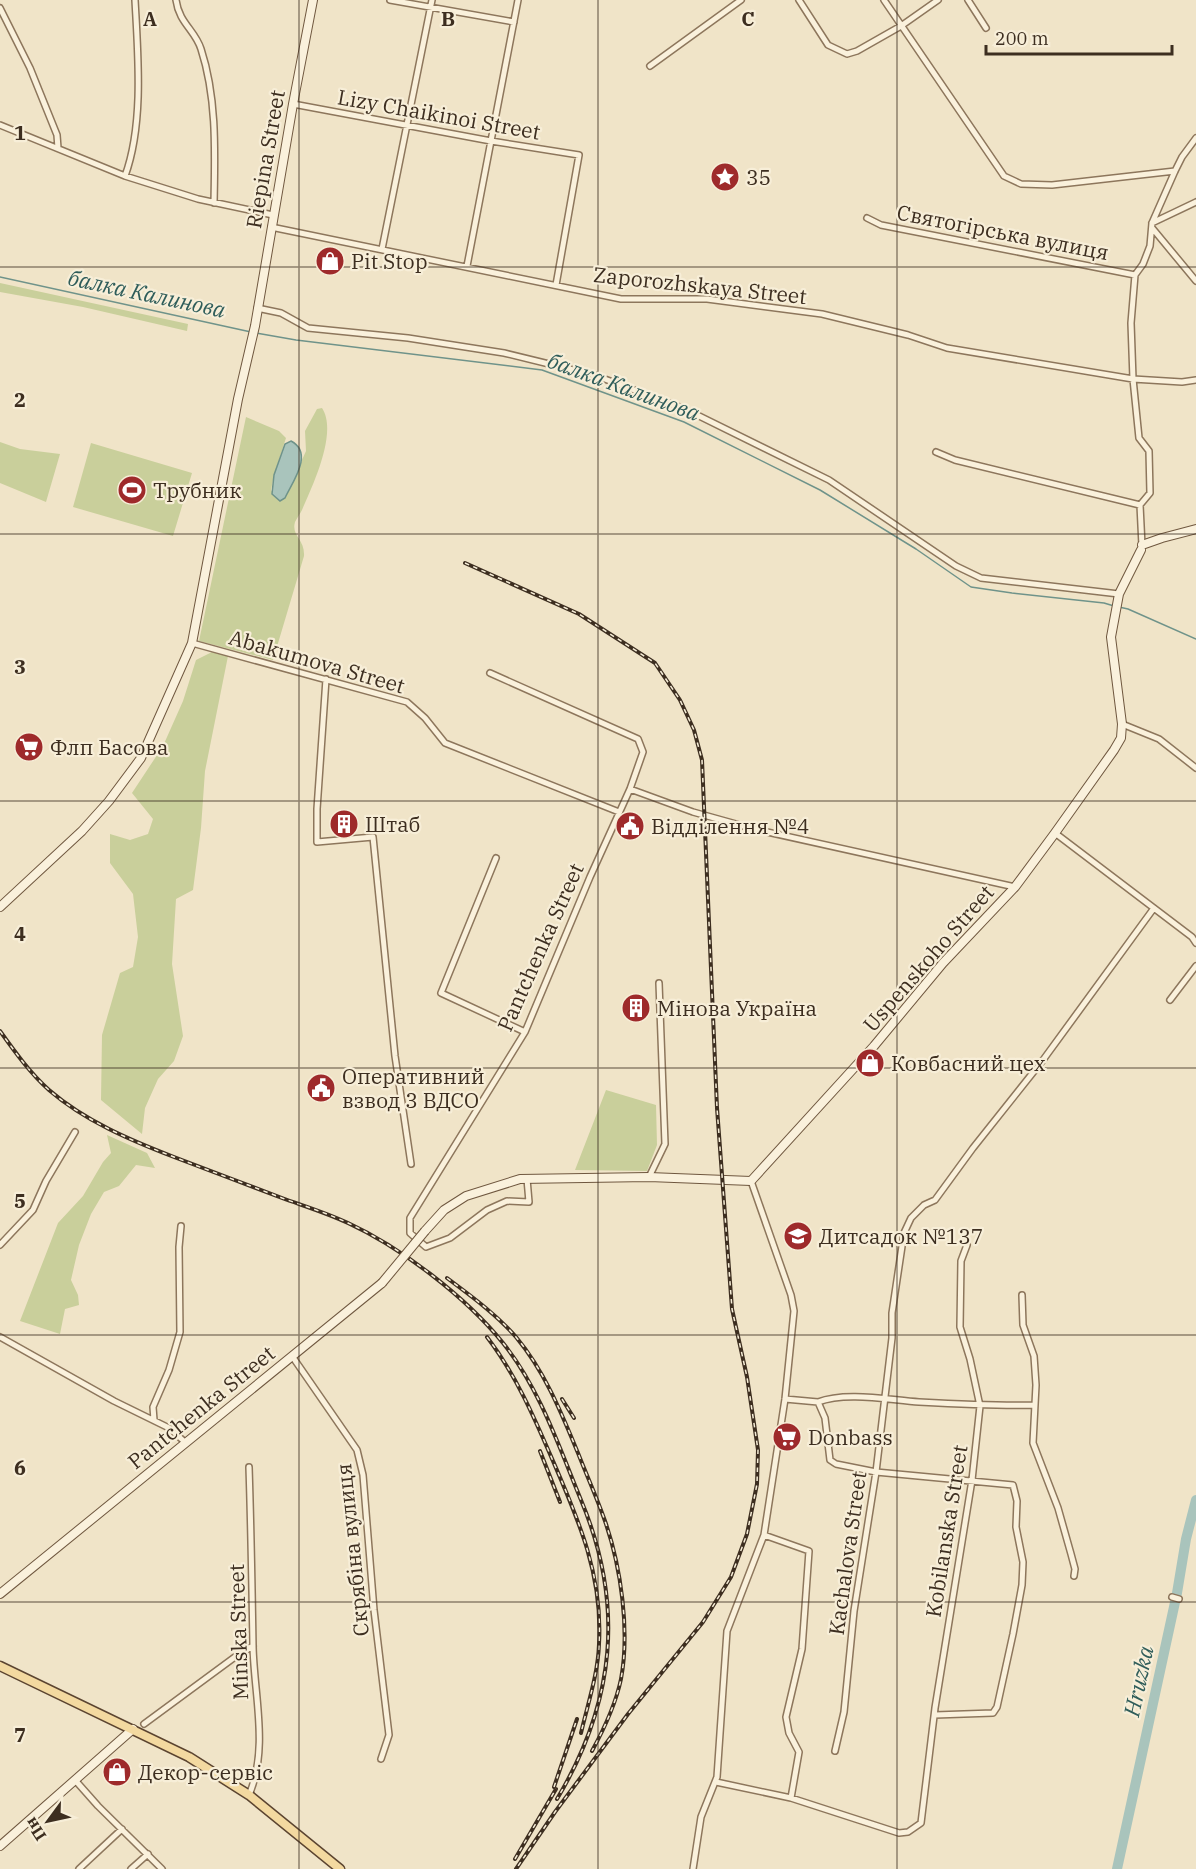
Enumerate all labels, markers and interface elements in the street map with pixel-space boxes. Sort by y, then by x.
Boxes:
text: A [143,5,157,32]
text: B [441,5,455,32]
text: C [741,5,755,32]
scale bar [986,18,1172,56]
text: 200 m [995,27,1049,50]
street label: Lizy Chaikinoi Street [335,82,543,146]
street label: Riepina Street [239,88,291,230]
text: 1 [14,119,26,146]
place icon: 35 [709,161,741,193]
place label: 35 [746,163,771,191]
street label: Святогірська вулиця [895,198,1111,266]
shop icon: Pit Stop [314,245,346,277]
place label: Pit Stop [351,247,428,275]
street label: Zaporozhskaya Street [592,260,808,310]
water label: балка Калинова [66,262,228,324]
water label: балка Калинова [544,345,704,427]
text: 2 [14,386,26,413]
sports icon: Трубник [116,474,148,506]
place label: Трубник [153,476,242,504]
street label: Abakumova Street [226,623,408,699]
text: 3 [14,653,26,680]
supermarket icon: Флп Басова [13,731,45,763]
place label: Флп Басова [50,733,169,761]
building icon: Штаб [328,808,360,840]
place label: Штаб [365,810,420,838]
public building icon: Відділення №4 [614,810,646,842]
place label: Відділення №4 [651,812,809,840]
street label: Pantchenka Street [490,858,590,1036]
street label: Uspenskoho Street [856,879,1000,1037]
text: 4 [14,920,26,947]
building icon: Мінова Україна [620,992,652,1024]
place label: Мінова Україна [657,994,817,1022]
shop icon: Ковбасний цех [854,1047,886,1079]
place label: Ковбасний цех [891,1049,1046,1077]
place label: Оперативний взвод 3 ВДСО [342,1062,485,1114]
public building icon: Оперативний взвод 3 ВДСО [305,1072,337,1104]
text: 5 [14,1187,26,1214]
school or university icon: Дитсадок №137 [782,1220,814,1252]
place label: Дитсадок №137 [819,1222,983,1250]
street label: Pantchenka Street [122,1339,280,1475]
supermarket icon: Donbass [771,1421,803,1453]
place label: Donbass [808,1423,893,1451]
street label: Kobilanska Street [919,1443,973,1619]
text: 6 [14,1454,26,1481]
street label: Скрябіна вулиця [329,1462,375,1638]
street label: Kachalova Street [822,1469,872,1637]
street label: Minska Street [222,1563,254,1701]
water label: Hruzka [1116,1643,1160,1720]
text: 7 [14,1721,26,1748]
shop icon: Декор-сервіс [101,1756,133,1788]
place label: Декор-сервіс [138,1758,273,1786]
north arrow [18,1791,78,1851]
text: Пн [20,1814,50,1845]

